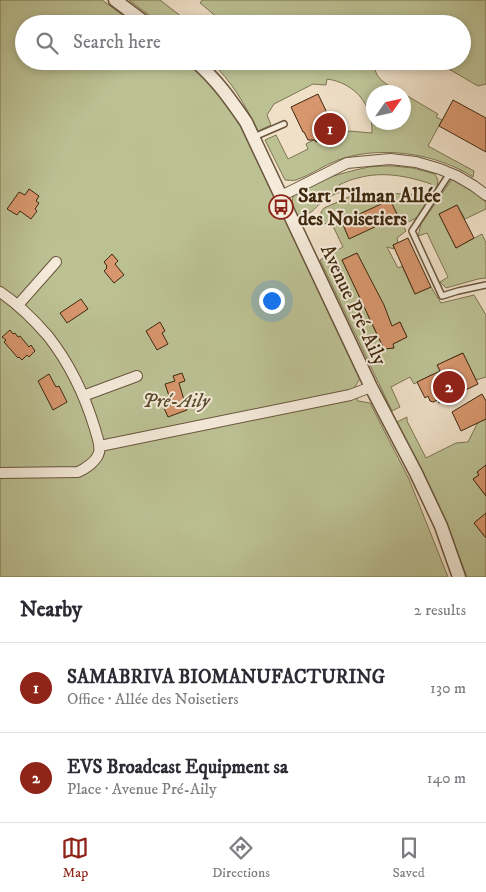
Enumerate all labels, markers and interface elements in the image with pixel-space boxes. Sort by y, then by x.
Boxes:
search box [15,15,471,70]
icon: search [33,29,61,57]
text: Search here [73,31,161,54]
north arrow [366,85,411,130]
pin: 1 [314,110,346,148]
place label: Sart Tilman Allée des Noisetiers [298,184,442,232]
bus stop icon: Sart Tilman Allée des Noisetiers [268,194,294,220]
street label: Avenue Pré-Aily [314,241,392,370]
your location [259,288,285,314]
pin: 2 [433,368,465,406]
park label: Pré-Aily [142,389,211,414]
text: Nearby [20,597,82,623]
text: 2 results [414,600,466,620]
text: SAMABRIVA BIOMANUFACTURING [67,666,385,689]
text: 1 [33,678,39,698]
text: 130 m [430,678,466,698]
text: Office · Allée des Noisetiers [67,689,239,709]
text: EVS Broadcast Equipment sa [67,756,288,779]
text: 2 [32,768,40,788]
text: 140 m [427,768,466,788]
text: Place · Avenue Pré-Aily [67,779,216,799]
tab: Map [61,834,89,882]
tab: Directions [212,834,270,882]
tab: Saved [393,834,425,882]

